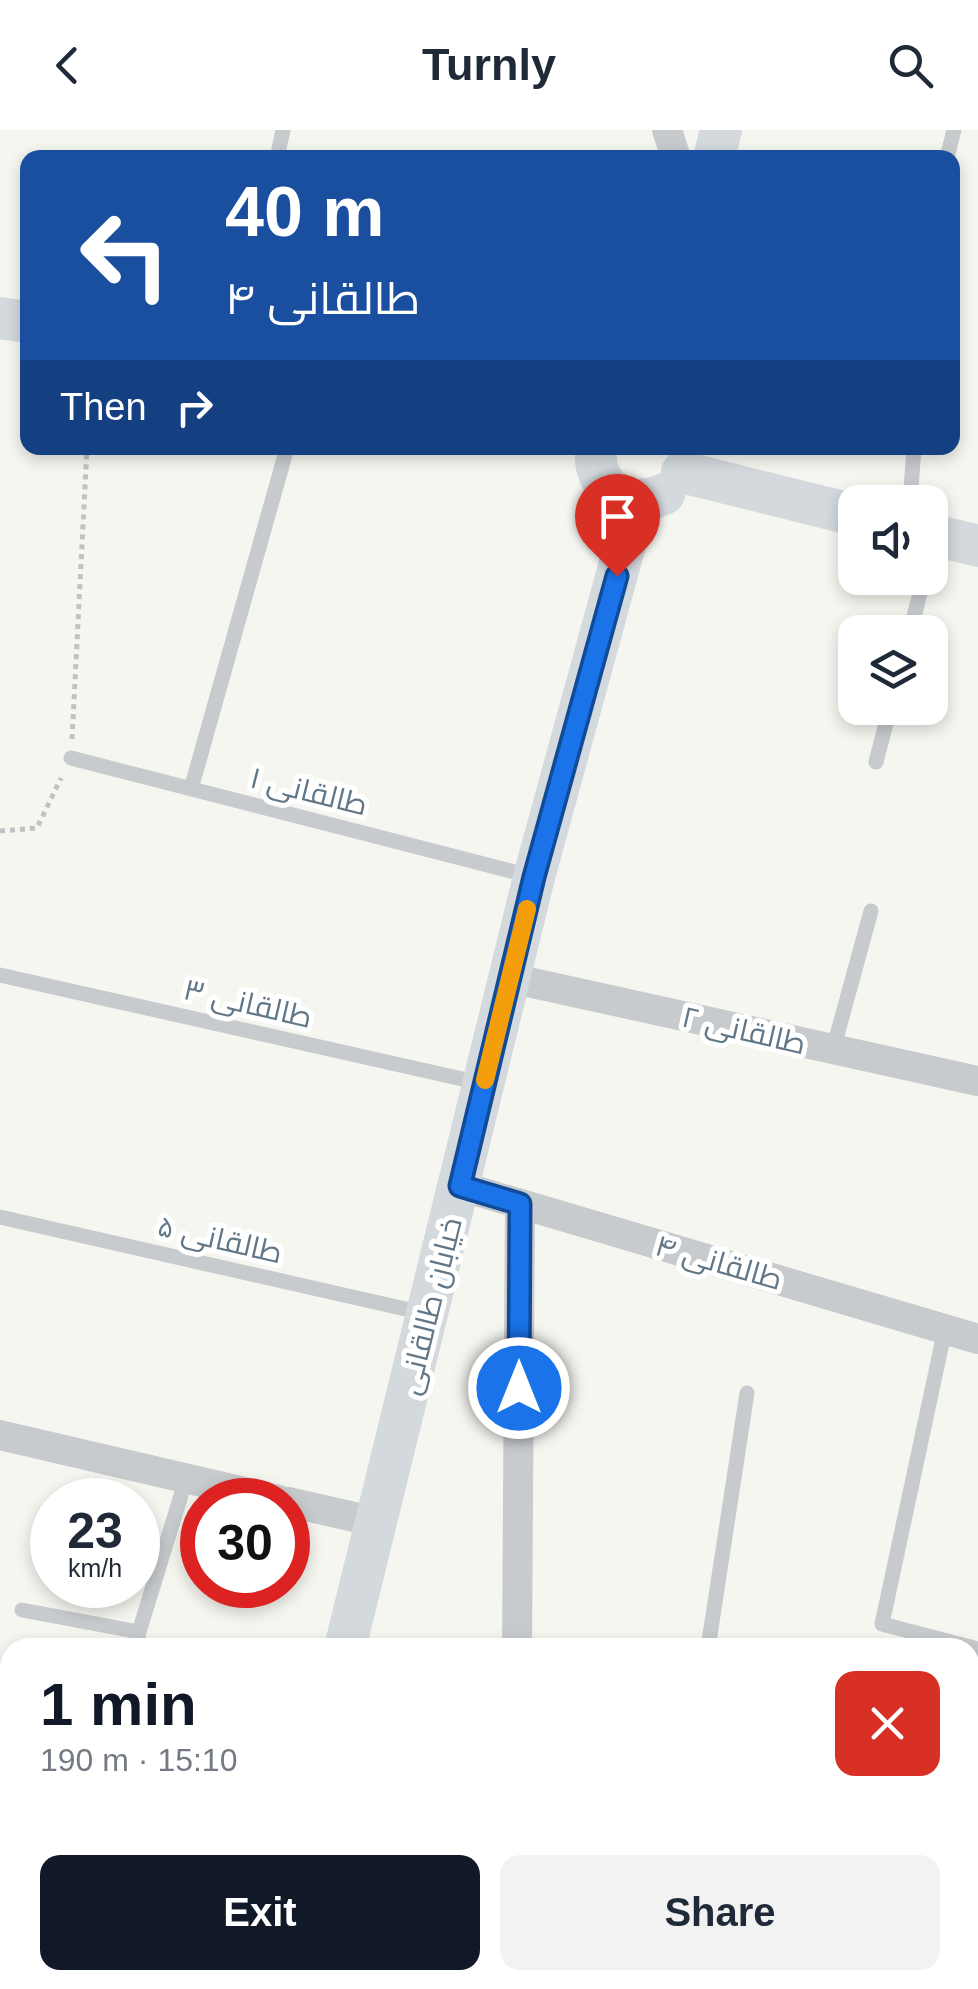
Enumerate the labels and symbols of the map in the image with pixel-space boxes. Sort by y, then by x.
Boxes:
pin [575,474,660,577]
street label: طالقانی ۱ [247,761,371,823]
street label: طالقانی ۳ [180,972,315,1036]
street label: طالقانی ۲ [678,1000,809,1062]
street label: طالقانی ۵ [154,1209,285,1271]
street label: خیابان طالقانی [392,1214,470,1398]
street label: طالقانی ۴ [651,1228,786,1298]
position arrow [467,1336,571,1440]
speed limit sign: 30 [180,1478,310,1608]

